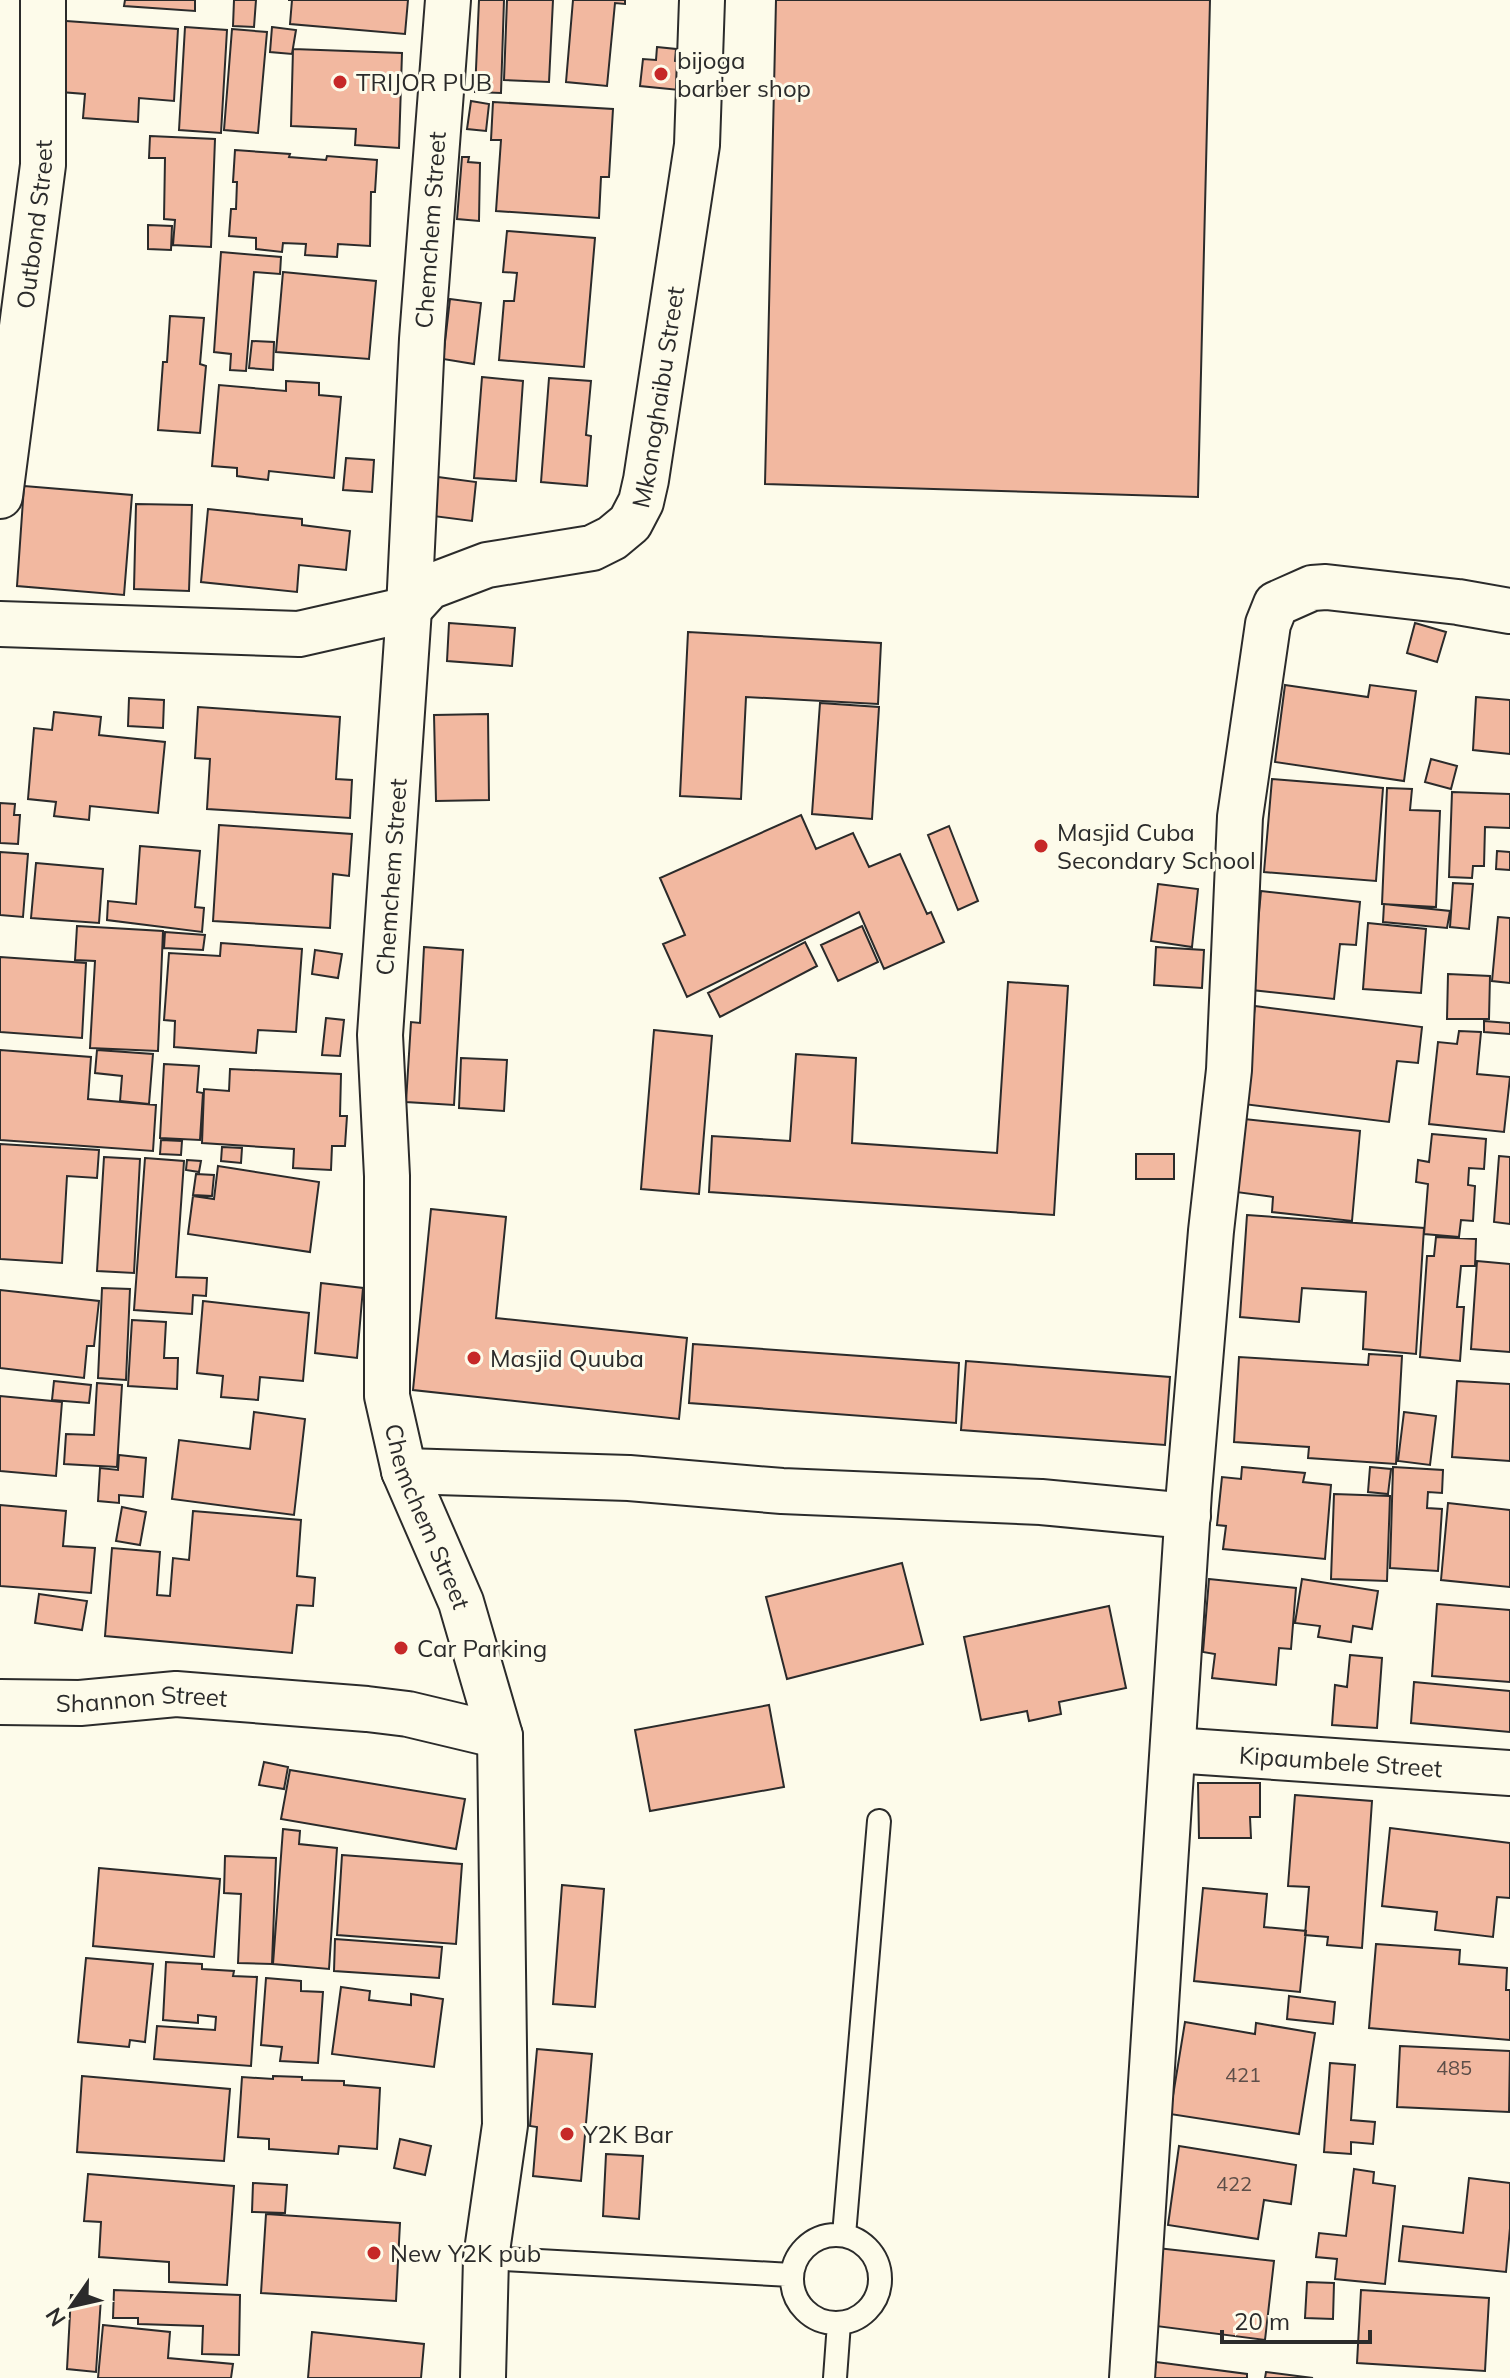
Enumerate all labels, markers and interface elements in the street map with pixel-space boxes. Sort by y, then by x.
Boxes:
place label: bijoga barber shop [677,45,811,103]
marker: bijoga barber shop [652,65,670,83]
place label: TRIJOR PUB [356,67,492,97]
marker: TRIJOR PUB [331,73,349,91]
street label: Chemchem Street [408,131,452,329]
street label: Outbond Street [9,140,58,311]
street label: Mkonoghaibu Street [625,284,690,511]
street label: Chemchem Street [369,778,413,976]
place label: Masjid Cuba Secondary School [1057,817,1256,875]
marker: Masjid Cuba Secondary School [1032,837,1050,855]
place label: Masjid Quuba [490,1343,644,1373]
marker: Masjid Quuba [465,1349,483,1367]
street label: Chemchem Street [379,1421,477,1612]
place label: Car Parking [417,1633,547,1663]
marker: Car Parking [392,1639,410,1657]
street label: Shannon Street [56,1679,229,1718]
street label: Kipaumbele Street [1238,1740,1443,1783]
house number: 485 [1436,2055,1472,2080]
house number: 421 [1225,2062,1261,2087]
place label: Y2K Bar [582,2119,673,2149]
marker: Y2K Bar [558,2125,576,2143]
house number: 422 [1216,2171,1252,2196]
place label: New Y2K pub [390,2238,541,2268]
marker: New Y2K pub [365,2244,383,2262]
north arrow [32,2266,112,2346]
scale bar [1222,2294,1370,2344]
text: N [39,2302,72,2332]
text: 20 m [1234,2306,1290,2336]

